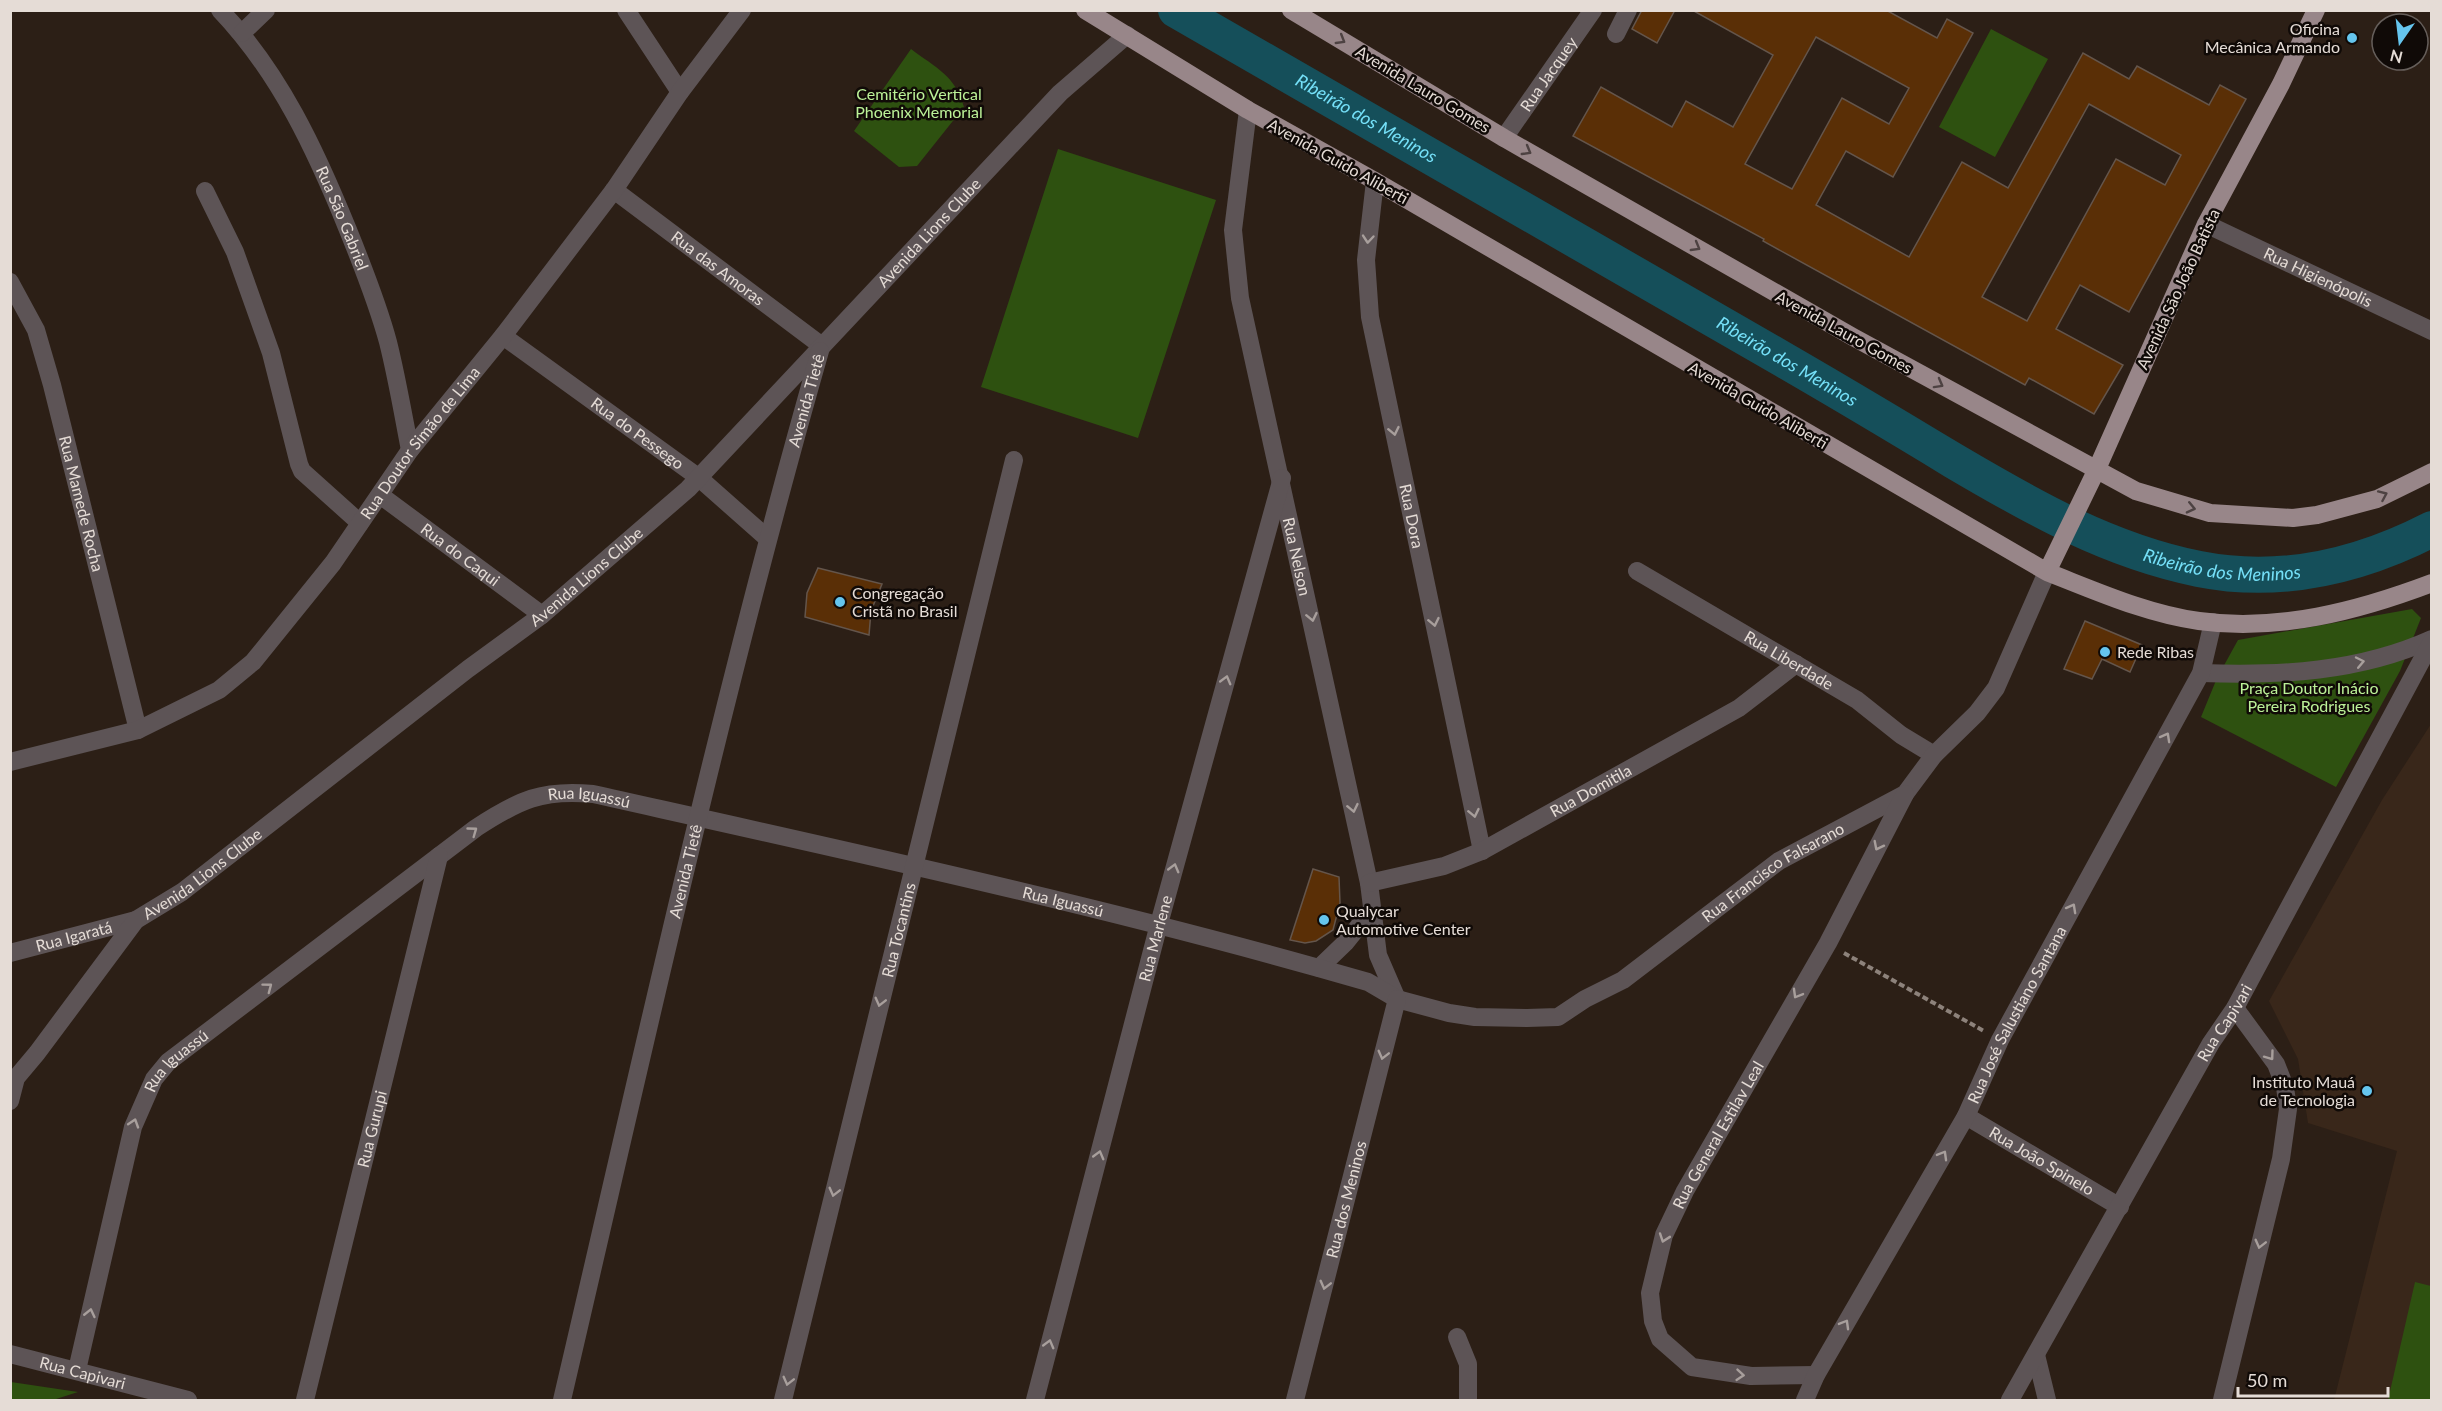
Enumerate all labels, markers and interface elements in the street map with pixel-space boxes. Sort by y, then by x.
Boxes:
north arrow [2370,12,2430,72]
place label: Oficina Mecânica Armando [2205,19,2340,56]
marker: Oficina Mecânica Armando [2345,31,2359,45]
street label: Rua Jacquey [1516,32,1581,115]
one-way arrow [1335,33,1345,45]
street label: Avenida Lauro Gomes [1353,41,1494,136]
text: N [2388,46,2405,68]
water label: Ribeirão dos Meninos [1292,69,1441,167]
park label: Cemitério Vertical Phoenix Memorial [855,84,983,121]
street label: Avenida Guido Aliberti [1265,114,1412,207]
one-way arrow [1520,143,1531,155]
street label: Rua São Gabriel [313,163,373,273]
street label: Avenida Lions Clube [873,174,984,291]
street label: Avenida São João Batista [2132,206,2223,372]
street label: Rua das Amoras [668,226,769,309]
one-way arrow [1362,234,1375,243]
one-way arrow [1690,240,1700,252]
street label: Rua Higienópolis [2261,243,2376,310]
street label: Avenida Lauro Gomes [1773,286,1916,377]
water label: Ribeirão dos Meninos [1713,311,1862,411]
street label: Avenida Tietê [784,352,828,449]
street label: Avenida Guido Aliberti [1685,357,1831,452]
street label: Rua Doutor Simão de Lima [356,362,483,523]
one-way arrow [1933,377,1943,388]
street label: Rua do Pessego [588,393,688,473]
one-way arrow [1387,426,1400,436]
street label: Rua Mamede Rocha [56,433,108,573]
street label: Rua Dora [1396,482,1428,550]
one-way arrow [2376,491,2387,503]
one-way arrow [2186,501,2196,514]
street label: Rua Nelson [1280,515,1315,597]
street label: Rua do Caqui [418,519,504,590]
street label: Avenida Lions Clube [526,523,646,630]
water label: Ribeirão dos Meninos [2141,543,2302,585]
place label: Congregação Cristã no Brasil [852,583,957,620]
marker: Congregação Cristã no Brasil [833,595,847,609]
one-way arrow [1304,612,1317,622]
one-way arrow [1427,617,1440,627]
street label: Rua Liberdade [1741,626,1837,693]
place label: Rede Ribas [2117,642,2194,661]
marker: Rede Ribas [2098,645,2112,659]
one-way arrow [2355,657,2365,670]
one-way arrow [1219,675,1231,686]
park label: Praça Doutor Inácio Pereira Rodrigues [2240,678,2379,715]
one-way arrow [2158,733,2170,743]
street label: Rua Domitila [1546,760,1634,820]
street label: Rua Iguassú [547,783,632,811]
one-way arrow [1345,803,1358,813]
one-way arrow [1467,808,1480,818]
street label: Rua Francisco Falsarano [1698,818,1847,926]
street label: Avenida Tietê [664,822,705,920]
street label: Avenida Lions Clube [139,824,265,923]
one-way arrow [466,827,477,838]
one-way arrow [1874,840,1885,851]
one-way arrow [1167,863,1179,874]
street label: Rua Tocantins [877,880,919,979]
street label: Rua Iguassú [1021,882,1106,920]
street label: Rua Marlene [1134,893,1176,984]
place label: Qualycar Automotive Center [1336,901,1471,938]
one-way arrow [2065,904,2076,914]
marker: Qualycar Automotive Center [1317,913,1331,927]
street label: Rua Igaratá [33,917,114,955]
street label: Rua José Salustiano Santana [1963,922,2070,1106]
street label: Rua Capivari [2193,981,2255,1065]
one-way arrow [261,983,272,994]
one-way arrow [1793,987,1805,998]
one-way arrow [875,997,888,1007]
street label: Rua Iguassú [140,1025,211,1095]
one-way arrow [2263,1049,2274,1060]
one-way arrow [1377,1050,1390,1060]
street label: Rua General Estilav Leal [1668,1057,1767,1212]
place label: Instituto Mauá de Tecnologia [2252,1072,2355,1109]
marker: Instituto Mauá de Tecnologia [2360,1084,2374,1098]
street label: Rua Gurupi [353,1088,390,1169]
one-way arrow [127,1118,140,1129]
street label: Rua João Spinelo [1986,1122,2098,1199]
street label: Rua dos Meninos [1321,1138,1370,1260]
one-way arrow [1092,1150,1104,1161]
one-way arrow [1936,1151,1947,1161]
one-way arrow [828,1187,841,1197]
one-way arrow [1658,1232,1671,1243]
one-way arrow [2255,1238,2268,1248]
one-way arrow [1319,1280,1332,1290]
one-way arrow [83,1308,96,1318]
one-way arrow [1838,1320,1850,1330]
one-way arrow [1042,1339,1055,1349]
street label: Rua Capivari [38,1352,128,1392]
scale bar [2238,1360,2388,1398]
one-way arrow [1735,1368,1744,1381]
text: 50 m [2247,1369,2287,1391]
one-way arrow [782,1376,795,1386]

